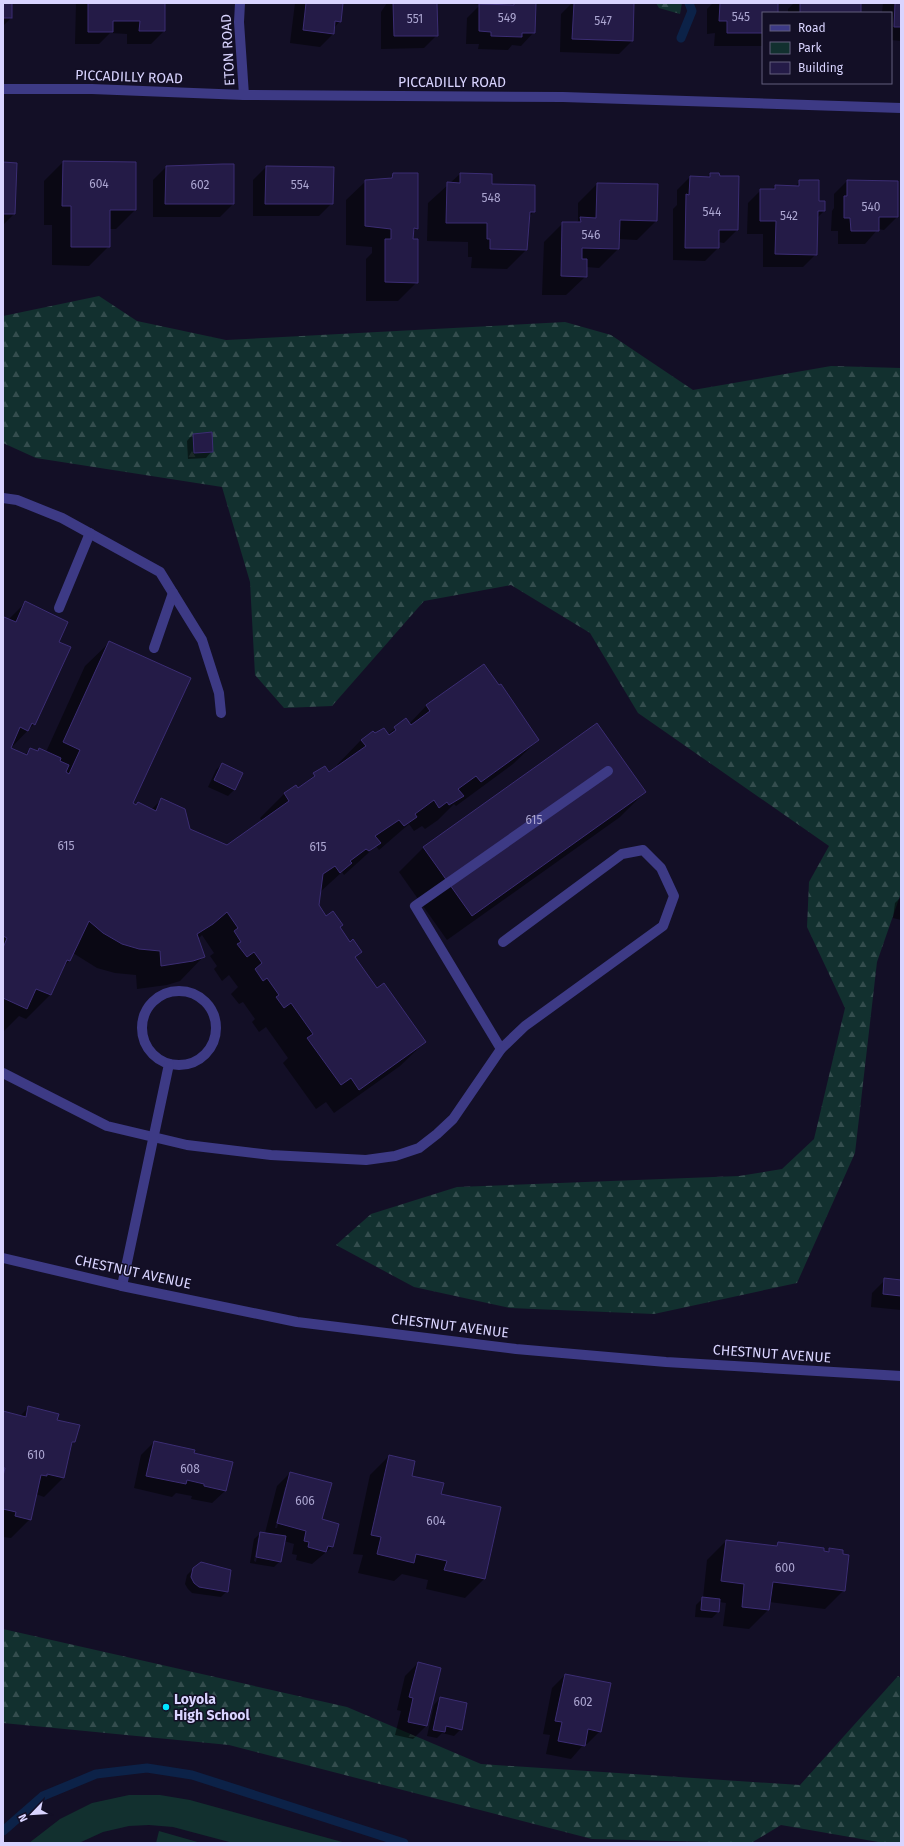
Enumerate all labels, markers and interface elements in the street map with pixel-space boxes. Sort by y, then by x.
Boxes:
house number: 545 [732,10,750,24]
house number: 549 [498,11,516,25]
house number: 551 [407,12,423,26]
legend [762,12,892,84]
street label: ETON ROAD [218,14,238,86]
house number: 547 [594,14,612,28]
text: Road [798,21,826,35]
text: Park [798,41,822,55]
text: Building [798,61,844,75]
street label: PICCADILLY ROAD [75,67,183,87]
street label: PICCADILLY ROAD [398,74,506,91]
house number: 604 [89,177,109,191]
house number: 602 [191,178,210,192]
house number: 554 [291,178,310,192]
house number: 548 [481,191,501,205]
house number: 540 [861,200,881,214]
house number: 544 [703,205,722,219]
house number: 542 [780,209,798,223]
house number: 546 [582,228,600,242]
house number: 615 [525,813,543,827]
house number: 615 [57,839,75,853]
house number: 615 [309,840,327,854]
street label: CHESTNUT AVENUE [73,1251,193,1293]
street label: CHESTNUT AVENUE [390,1310,510,1342]
street label: CHESTNUT AVENUE [712,1341,832,1367]
house number: 610 [27,1448,45,1462]
house number: 608 [180,1462,200,1476]
house number: 606 [295,1494,315,1508]
house number: 604 [426,1514,446,1528]
house number: 600 [775,1561,795,1575]
place label: Loyola High School [174,1691,251,1724]
house number: 602 [574,1695,593,1709]
marker: Loyola High School [161,1702,171,1712]
north arrow [12,1794,52,1834]
text: N [16,1812,31,1824]

